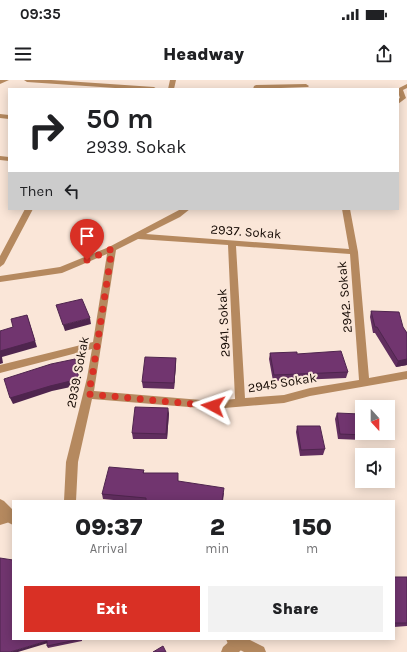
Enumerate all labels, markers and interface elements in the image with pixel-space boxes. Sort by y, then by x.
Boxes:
text: 09:35 [20,5,61,23]
icon: menu [12,43,34,65]
text: Headway [163,43,244,65]
icon: share [373,43,395,65]
text: 50 m [86,102,154,135]
icon: right [20,104,72,156]
text: 2939. Sokak [86,136,186,158]
icon: left [61,180,83,202]
text: Then [20,182,53,200]
pin [70,219,104,260]
street label: 2937. Sokak [210,222,282,241]
icon: arrive [76,225,98,247]
street label: 2942. Sokak [334,260,355,333]
street label: 2941. Sokak [214,288,233,358]
street label: 2939. Sokak [63,335,92,409]
street label: 2945 Sokak [247,370,318,395]
position arrow [192,385,234,427]
north arrow [355,400,395,440]
map controls [355,400,395,488]
button: sound [355,448,395,488]
text: 09:37 [75,513,142,541]
text: 2 [210,513,225,541]
text: 150 [292,513,332,541]
text: Arrival [90,541,128,556]
text: min [205,541,229,556]
text: m [306,541,318,556]
button: Exit [24,586,200,632]
button: Share [208,586,383,632]

